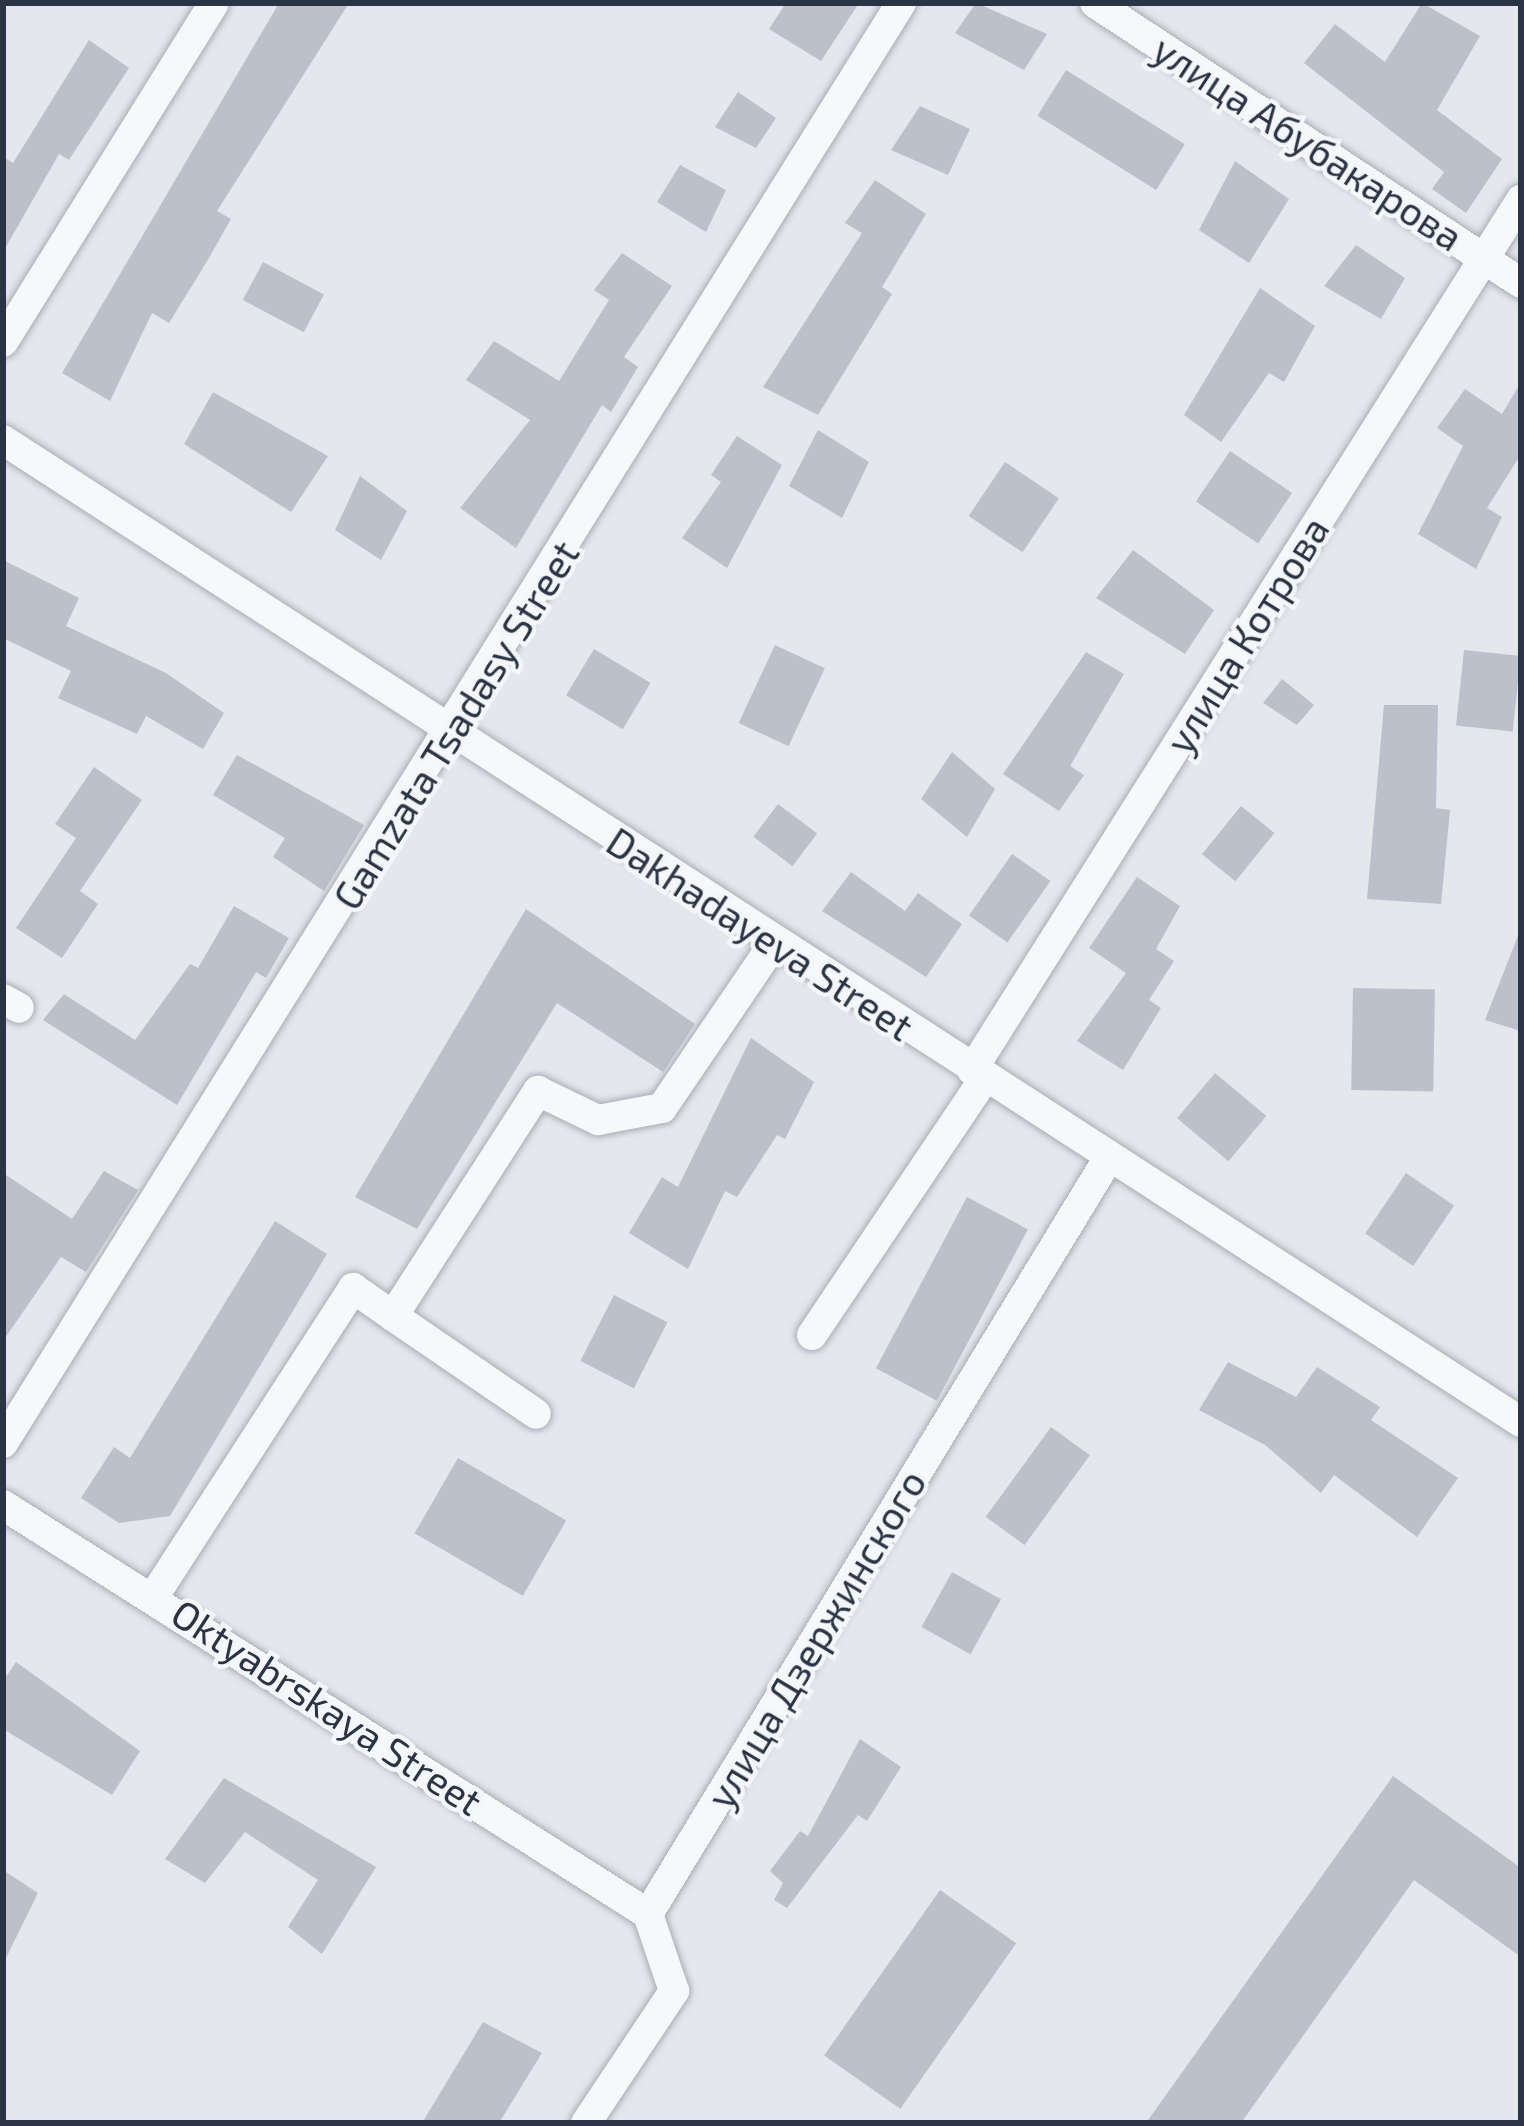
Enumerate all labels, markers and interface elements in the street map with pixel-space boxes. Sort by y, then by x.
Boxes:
street label: улица Абубакарова [1145,26,1471,260]
street label: улица Котрова [1156,508,1338,762]
street label: Gamzata Tsadasy Street [323,531,589,919]
street label: Dakhadayeva Street [598,818,922,1050]
street label: улица Дзержинского [696,1461,936,1817]
street label: Oktyabrskaya Street [163,1589,491,1825]

